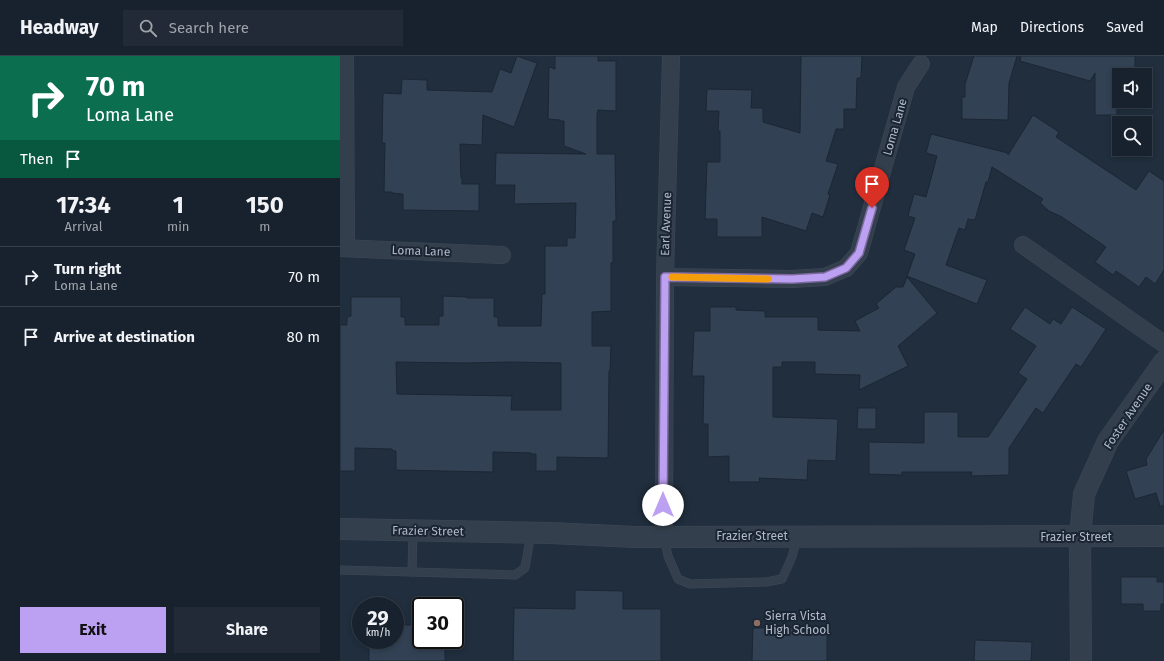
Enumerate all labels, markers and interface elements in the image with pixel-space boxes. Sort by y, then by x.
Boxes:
search box [123,10,403,46]
text: Headway [20,16,99,39]
icon: search [137,17,159,39]
text: Search here [169,19,249,37]
text: Map [971,19,998,36]
text: Directions [1020,19,1084,36]
text: Saved [1106,19,1144,36]
map controls [1112,68,1152,156]
button: sound [1112,68,1152,108]
text: 70 m [86,70,145,103]
icon: right [20,72,72,124]
street label: Loma Lane [880,97,910,157]
text: Loma Lane [86,104,174,126]
button: search [1112,116,1152,156]
icon: arrive [62,148,84,170]
text: Then [20,150,54,168]
pin [855,167,889,208]
icon: arrive [861,173,883,195]
text: 17:34 [56,191,111,219]
text: 1 [173,191,184,219]
text: 150 [246,191,284,219]
street label: Earl Avenue [658,192,674,256]
text: Arrival [64,219,103,234]
text: min [167,219,189,234]
text: m [259,219,270,234]
street label: Loma Lane [391,243,451,259]
text: Turn right [54,260,121,278]
icon: right [20,266,42,288]
text: 70 m [288,268,320,286]
text: Loma Lane [54,278,118,293]
icon: arrive [20,326,42,348]
text: Arrive at destination [54,328,195,346]
text: 80 m [287,328,320,346]
street label: Foster Avenue [1101,380,1155,452]
position arrow [642,484,684,526]
street label: Frazier Street [392,523,465,539]
street label: Frazier Street [716,529,789,543]
street label: Frazier Street [1040,530,1113,544]
speed limit sign: 30 [412,597,464,649]
text: 29 [367,606,389,630]
button: Exit [20,607,166,653]
button: Share [174,607,320,653]
place label: Sierra Vista High School [765,609,830,637]
marker: Sierra Vista High School [752,618,762,628]
text: km/h [366,627,390,639]

